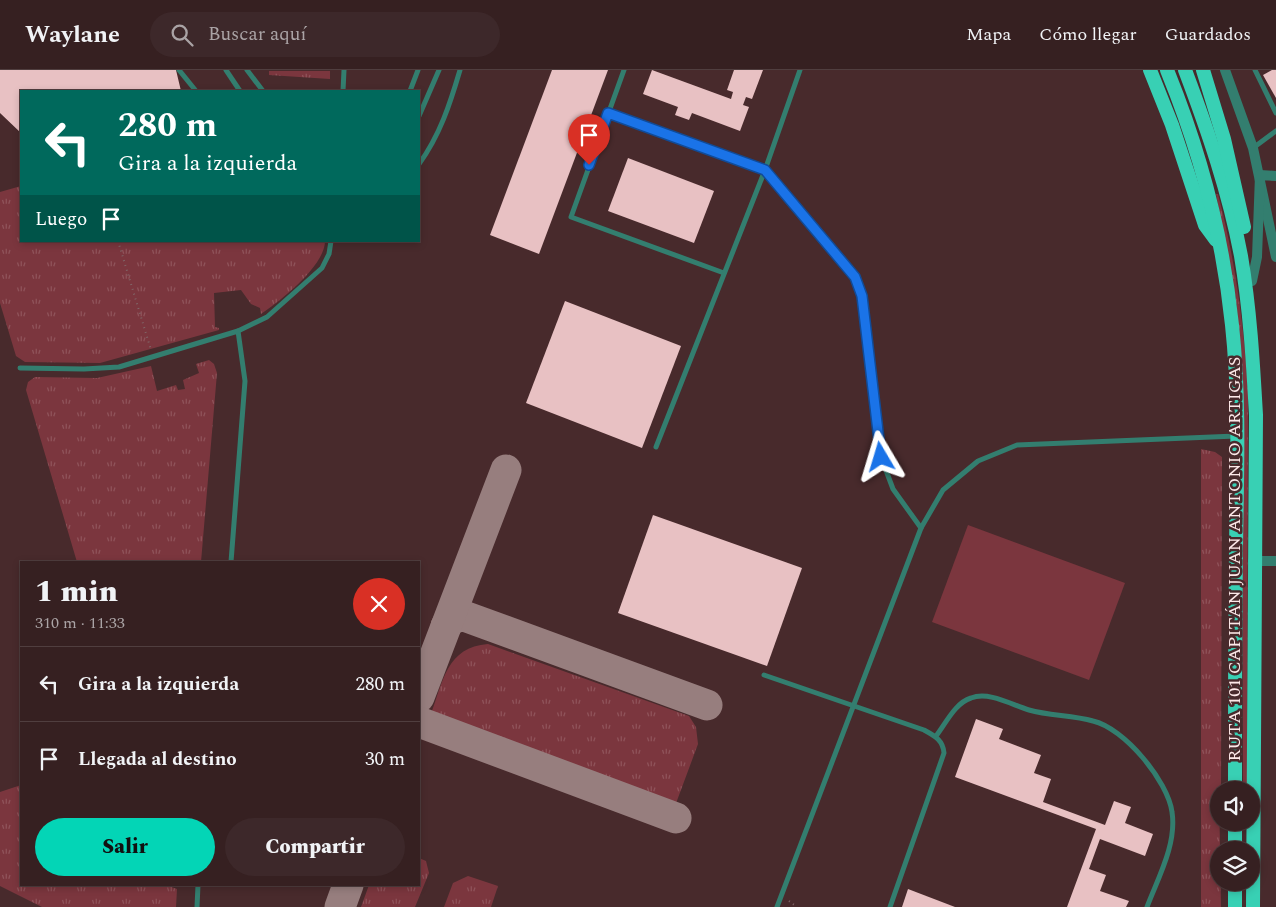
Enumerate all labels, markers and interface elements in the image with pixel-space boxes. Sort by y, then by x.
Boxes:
search box [150,12,500,57]
text: Waylane [25,17,120,53]
text: Buscar aquí [208,20,306,49]
icon: search [168,21,196,49]
text: Mapa [966,21,1011,48]
text: Cómo llegar [1039,21,1137,48]
text: Guardados [1165,21,1251,48]
text: 280 m [118,99,217,152]
icon: left [35,110,100,175]
pin [568,114,610,165]
icon: arrive [575,121,603,149]
text: Gira a la izquierda [118,147,297,180]
text: Luego [35,205,87,234]
icon: arrive [97,205,125,233]
street label: RUTA 101 CAPITÁN JUAN ANTONIO ARTIGAS [1221,357,1248,761]
position arrow [854,430,906,482]
text: 1 min [35,569,118,615]
button: close [353,578,405,630]
text: 310 m · 11:33 [35,611,125,635]
icon: left [35,670,63,698]
text: Gira a la izquierda [78,670,239,699]
text: 280 m [355,670,405,699]
icon: arrive [35,745,63,773]
text: Llegada al destino [78,745,237,774]
text: 30 m [365,745,405,774]
map controls [1210,781,1260,891]
button: sound [1210,781,1260,831]
button: Salir [35,818,215,876]
button: Compartir [225,818,405,876]
button: layers [1210,841,1260,891]

